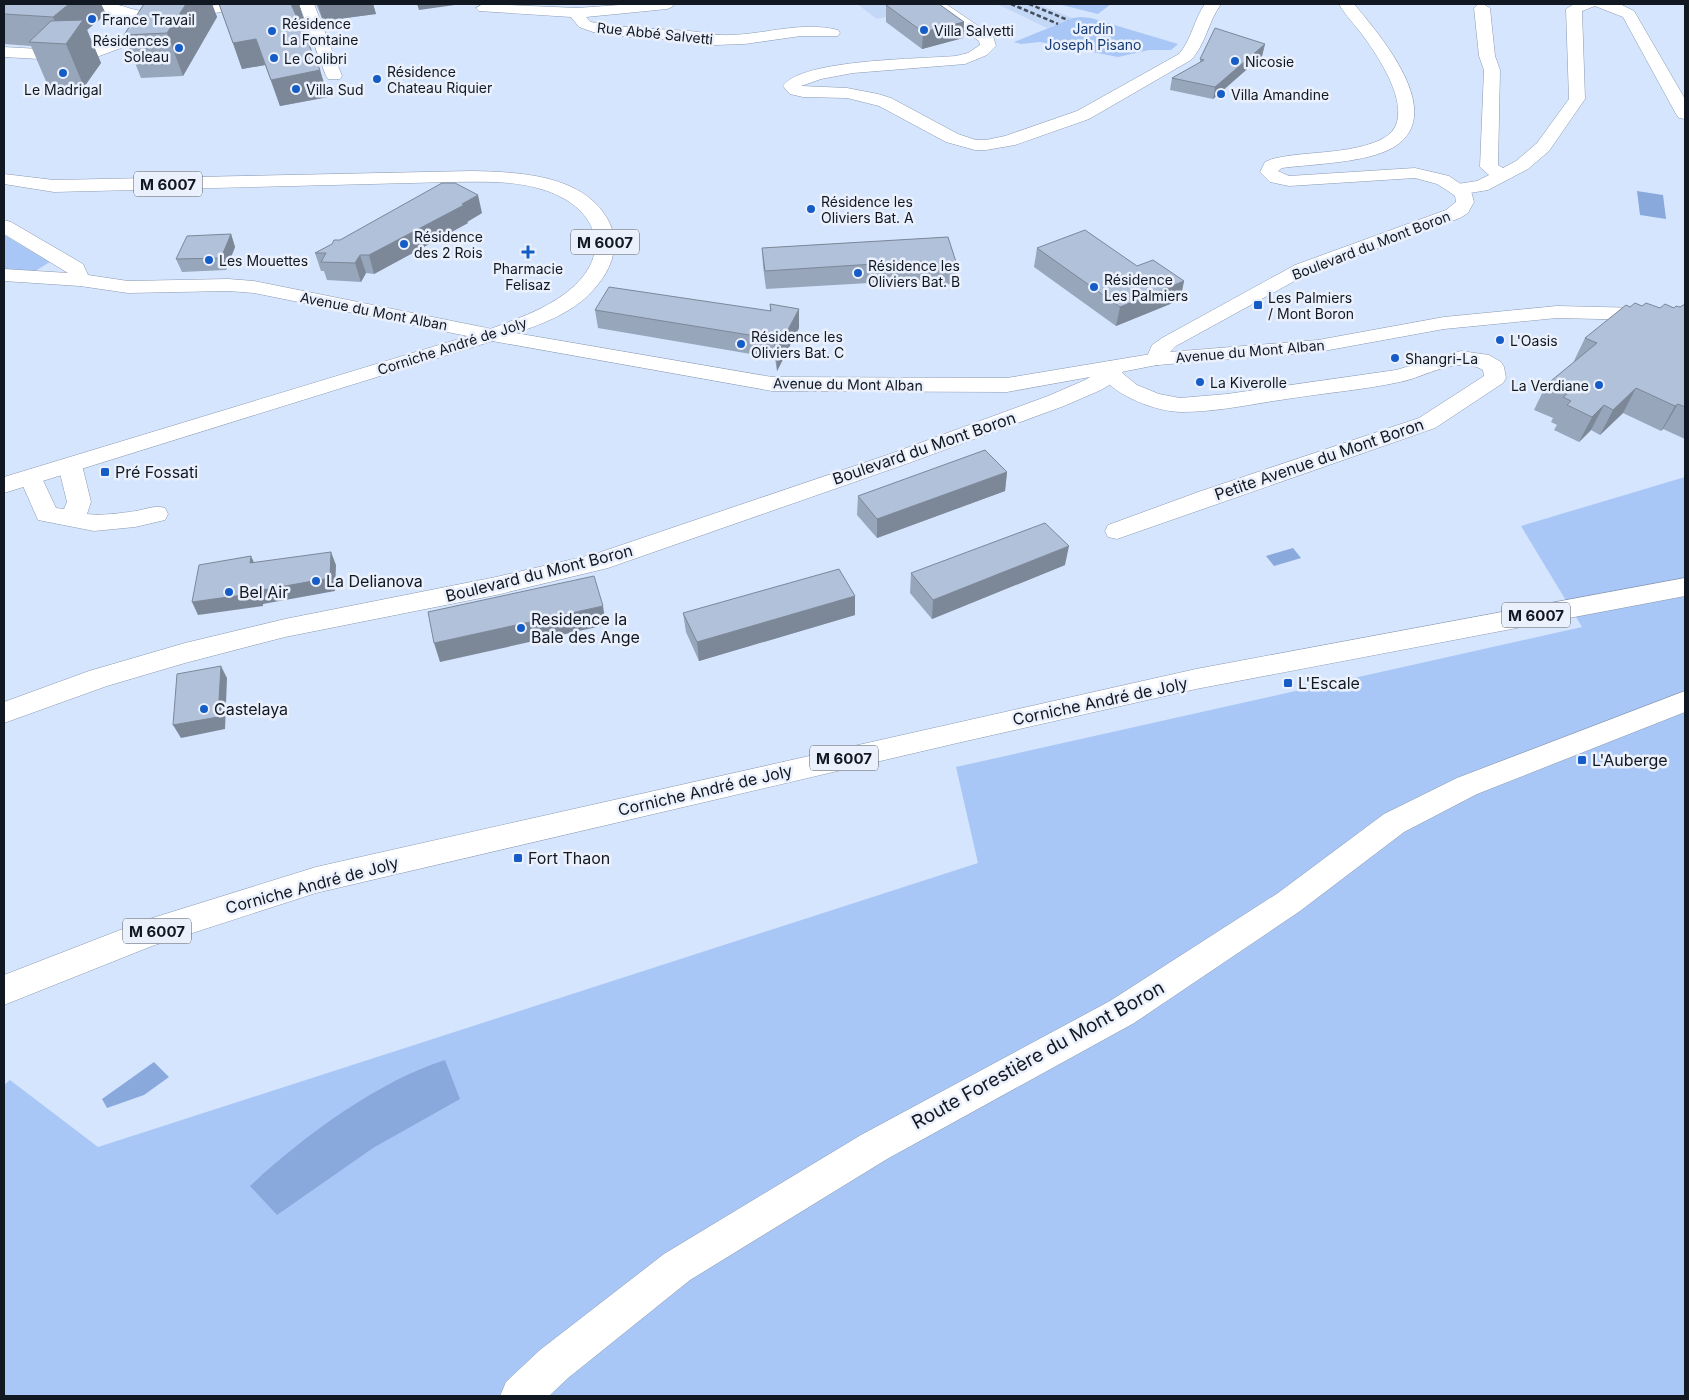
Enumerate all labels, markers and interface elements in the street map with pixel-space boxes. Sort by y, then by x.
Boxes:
place label: France Travail [102,11,195,28]
marker: France Travail [86,13,98,25]
place label: Résidence La Fontaine [282,15,358,48]
street label: Rue Abbé Salvetti [596,18,714,48]
park label: Jardin Joseph Pisano [1045,20,1141,53]
place label: Villa Salvetti [934,22,1014,39]
marker: Villa Salvetti [918,24,930,36]
marker: Résidence La Fontaine [266,25,278,37]
place label: Résidences Soleau [93,32,169,65]
marker: Résidences Soleau [173,42,185,54]
place label: Le Colibri [284,50,347,67]
marker: Le Colibri [268,52,280,64]
place label: Nicosie [1245,53,1294,70]
marker: Nicosie [1229,55,1241,67]
place label: Résidence Chateau Riquier [387,63,492,96]
marker: Le Madrigal [57,67,69,79]
marker: Résidence Chateau Riquier [371,73,383,85]
place label: Le Madrigal [24,81,102,98]
place label: Villa Sud [306,81,363,98]
marker: Villa Sud [290,83,302,95]
place label: Villa Amandine [1231,86,1329,103]
marker: Villa Amandine [1215,88,1227,100]
road number: M 6007 [134,172,202,196]
place label: Résidence les Oliviers Bat. A [821,193,914,226]
marker: Résidence les Oliviers Bat. A [805,203,817,215]
street label: Boulevard du Mont Boron [1289,207,1453,283]
place label: Résidence des 2 Rois [414,228,483,261]
road number: M 6007 [571,230,639,254]
marker: Résidence des 2 Rois [398,238,410,250]
marker: Pharmacie Felisaz [522,246,534,258]
place label: Les Mouettes [219,252,308,269]
marker: Les Mouettes [203,254,215,266]
place label: Résidence les Oliviers Bat. B [868,257,960,290]
place label: Pharmacie Felisaz [493,260,563,293]
marker: Résidence les Oliviers Bat. B [852,267,864,279]
place label: Résidence Les Palmiers [1104,271,1188,304]
marker: Résidence Les Palmiers [1088,281,1100,293]
street label: Avenue du Mont Alban [299,288,449,334]
place label: Les Palmiers / Mont Boron [1268,289,1354,322]
marker: Les Palmiers / Mont Boron [1252,299,1264,311]
street label: Corniche André de Joly [375,314,529,378]
place label: Résidence les Oliviers Bat. C [751,328,844,361]
place label: L'Oasis [1510,332,1558,349]
marker: L'Oasis [1494,334,1506,346]
street label: Avenue du Mont Alban [1175,336,1325,366]
marker: Résidence les Oliviers Bat. C [735,338,747,350]
place label: Shangri-La [1405,350,1478,367]
marker: Shangri-La [1389,352,1401,364]
street label: Avenue du Mont Alban [773,374,923,394]
place label: La Kiverolle [1210,374,1287,391]
marker: La Kiverolle [1194,376,1206,388]
place label: La Verdiane [1511,377,1589,394]
marker: La Verdiane [1593,379,1605,391]
street label: Boulevard du Mont Boron [830,407,1018,489]
street label: Petite Avenue du Mont Boron [1212,414,1426,504]
place label: Pré Fossati [115,462,198,482]
marker: Pré Fossati [99,466,111,478]
street label: Boulevard du Mont Boron [443,540,635,606]
place label: La Delianova [326,571,423,591]
marker: La Delianova [310,575,322,587]
place label: Bel Air [239,582,288,602]
marker: Bel Air [223,586,235,598]
road number: M 6007 [1502,602,1570,628]
place label: Residence la Bale des Ange [531,609,640,647]
marker: Residence la Bale des Ange [515,622,527,634]
street label: Corniche André de Joly [1011,673,1189,729]
place label: L'Escale [1298,673,1360,693]
marker: L'Escale [1282,677,1294,689]
place label: Castelaya [214,699,288,719]
marker: Castelaya [198,703,210,715]
road number: M 6007 [810,746,878,770]
place label: L'Auberge [1592,750,1668,770]
marker: L'Auberge [1576,754,1588,766]
street label: Corniche André de Joly [616,760,794,820]
place label: Fort Thaon [528,848,610,868]
street label: Corniche André de Joly [223,852,401,918]
marker: Fort Thaon [512,852,524,864]
road number: M 6007 [123,918,191,944]
street label: Route Forestière du Mont Boron [908,976,1168,1134]

